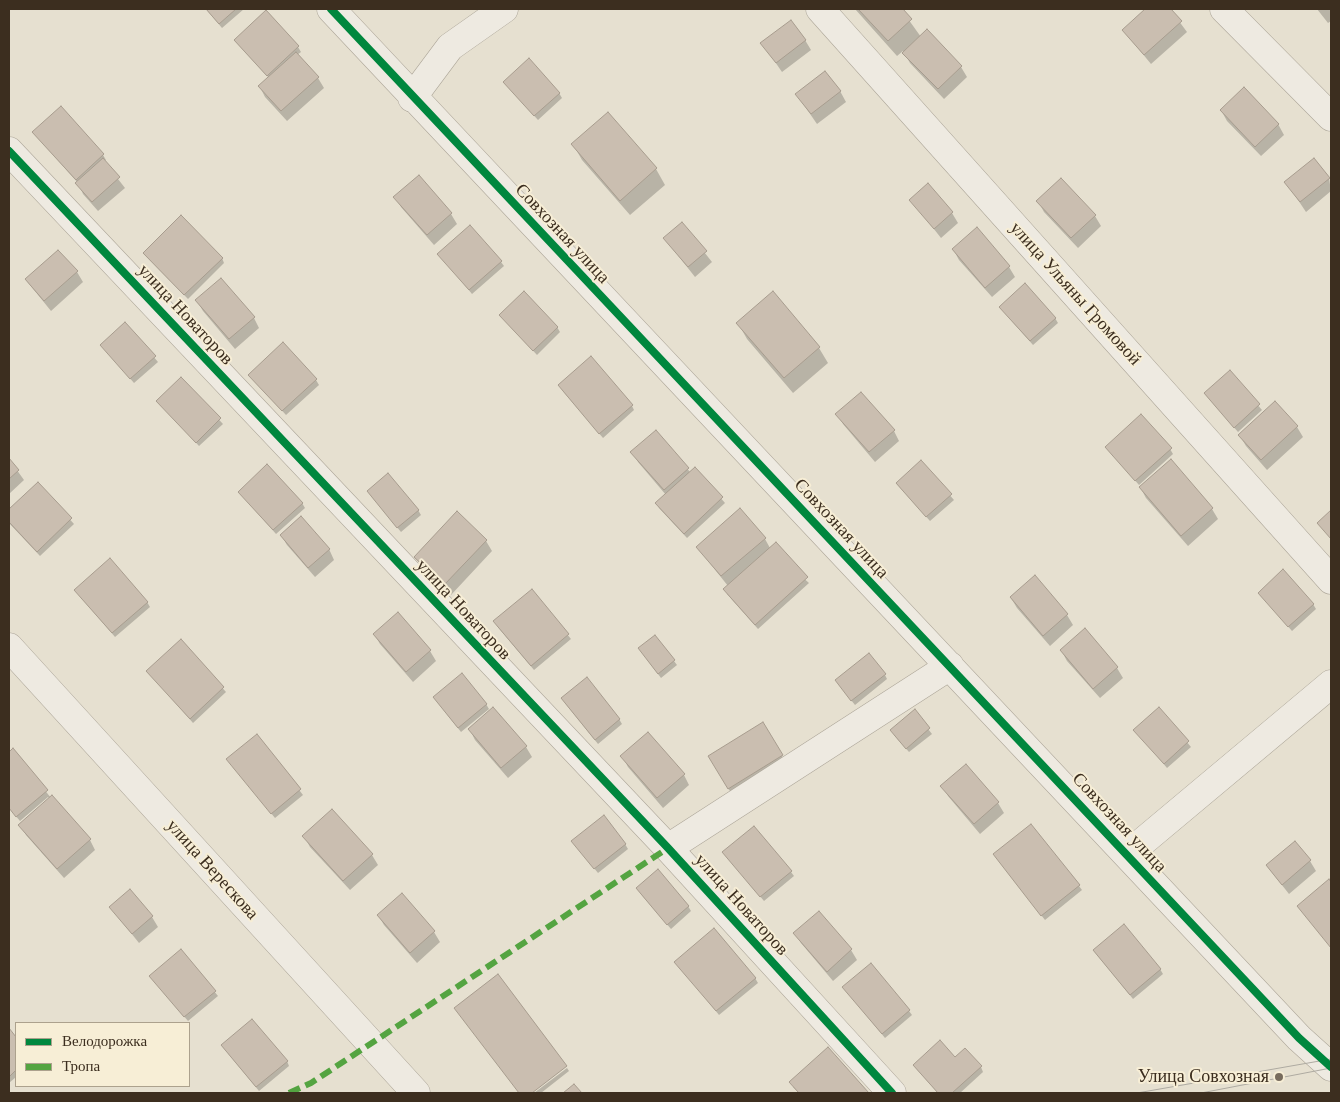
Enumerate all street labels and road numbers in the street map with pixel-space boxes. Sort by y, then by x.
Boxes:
street label: Совхозная улица [510,180,614,288]
street label: улица Ульяны Громовой [1005,218,1145,370]
street label: улица Новаторов [133,260,237,370]
street label: Совхозная улица [789,475,893,583]
street label: улица Новаторов [411,555,515,665]
street label: Совхозная улица [1067,769,1171,877]
street label: улица Верескова [161,815,263,925]
street label: улица Новаторов [690,850,792,960]

